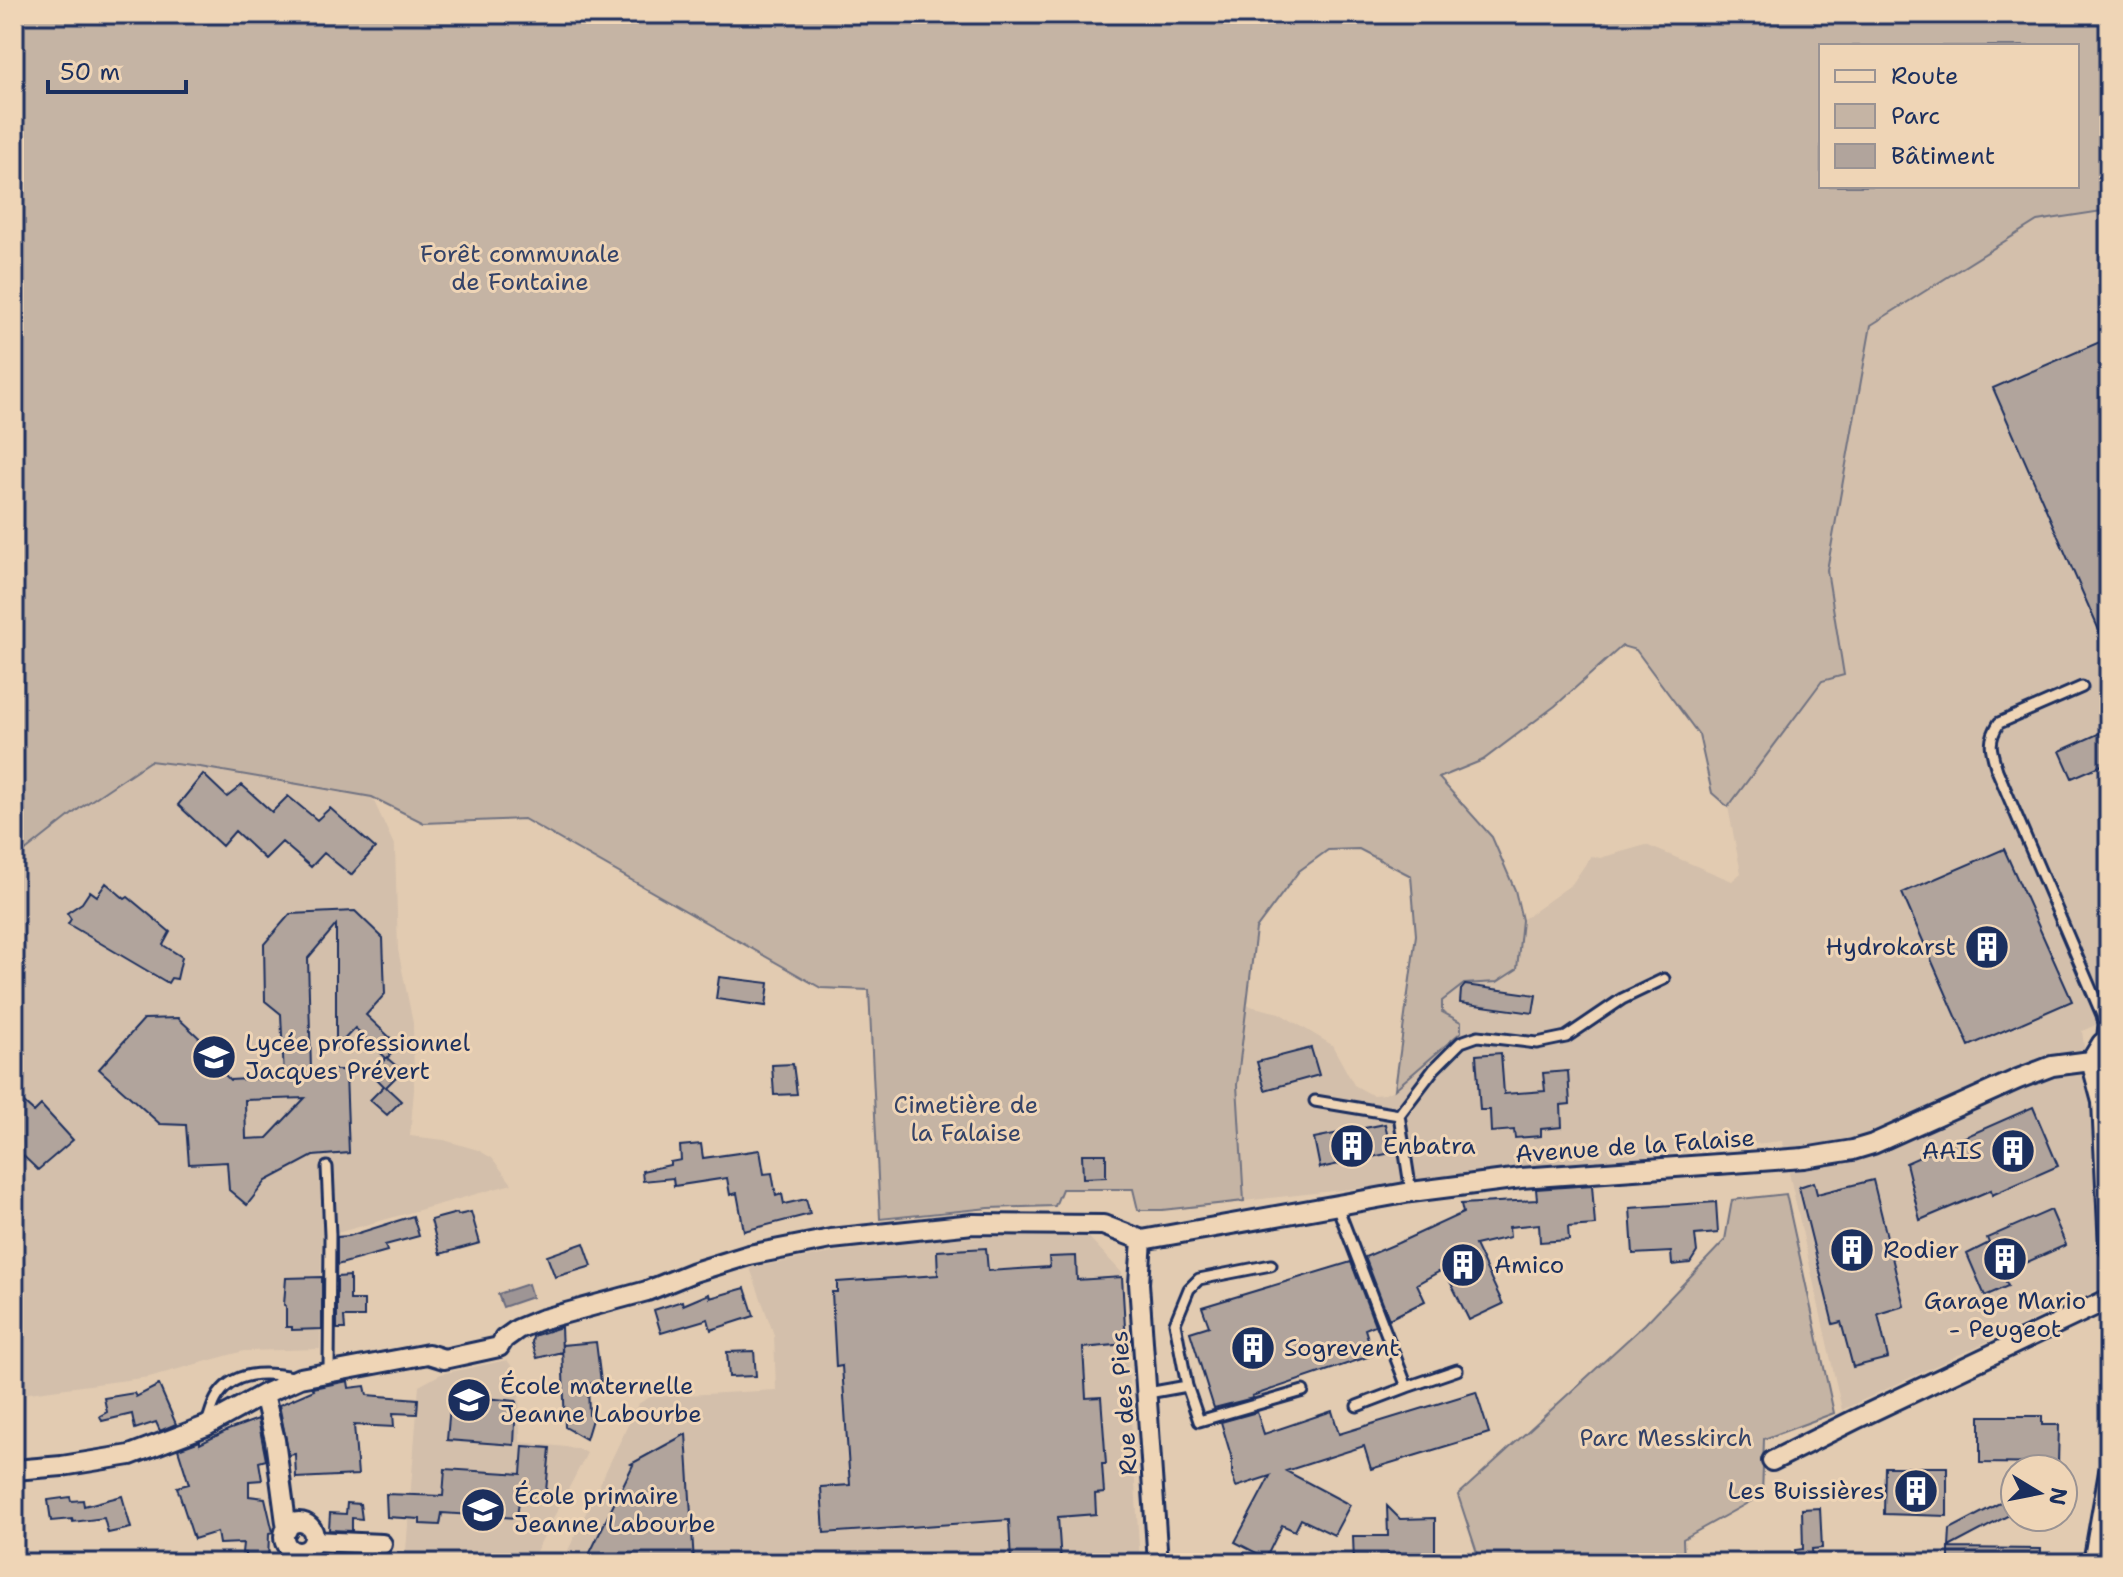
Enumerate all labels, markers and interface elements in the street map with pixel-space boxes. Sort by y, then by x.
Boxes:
scale bar [48,44,186,94]
legend [1819,44,2079,188]
text: 50 m [60,56,120,88]
text: Route [1891,60,1959,92]
text: Parc [1891,100,1940,132]
text: Bâtiment [1891,140,1995,172]
park label: Forêt communale de Fontaine [420,238,620,298]
building icon: Hydrokarst [1963,923,2011,971]
place label: Hydrokarst [1825,931,1956,963]
place label: Lycée professionnel Jacques Prévert [245,1027,471,1087]
school or university icon: Lycée professionnel Jacques Prévert [190,1033,238,1081]
park label: Cimetière de la Falaise [894,1089,1038,1149]
building icon: Enbatra [1328,1122,1376,1170]
street label: Avenue de la Falaise [1514,1122,1756,1170]
building icon: AAIS [1989,1127,2037,1175]
place label: Enbatra [1383,1130,1476,1162]
place label: AAIS [1922,1135,1982,1167]
building icon: Rodier [1828,1226,1876,1274]
place label: Rodier [1883,1234,1959,1266]
building icon: Garage Mario - Peugeot [1981,1235,2029,1283]
building icon: Amico [1439,1241,1487,1289]
place label: Amico [1494,1249,1564,1281]
place label: Garage Mario - Peugeot [1924,1285,2086,1345]
building icon: Sogrevent [1229,1324,1277,1372]
street label: Rue des Pies [1103,1330,1145,1476]
place label: Sogrevent [1284,1332,1400,1364]
place label: École maternelle Jeanne Labourbe [500,1370,702,1430]
school or university icon: École maternelle Jeanne Labourbe [445,1376,493,1424]
park label: Parc Messkirch [1580,1422,1752,1454]
north arrow [1999,1453,2079,1533]
building icon: Les Buissières [1892,1467,1940,1515]
place label: Les Buissières [1728,1475,1885,1507]
place label: École primaire Jeanne Labourbe [514,1480,716,1540]
text: N [2042,1485,2074,1507]
school or university icon: École primaire Jeanne Labourbe [459,1486,507,1534]

